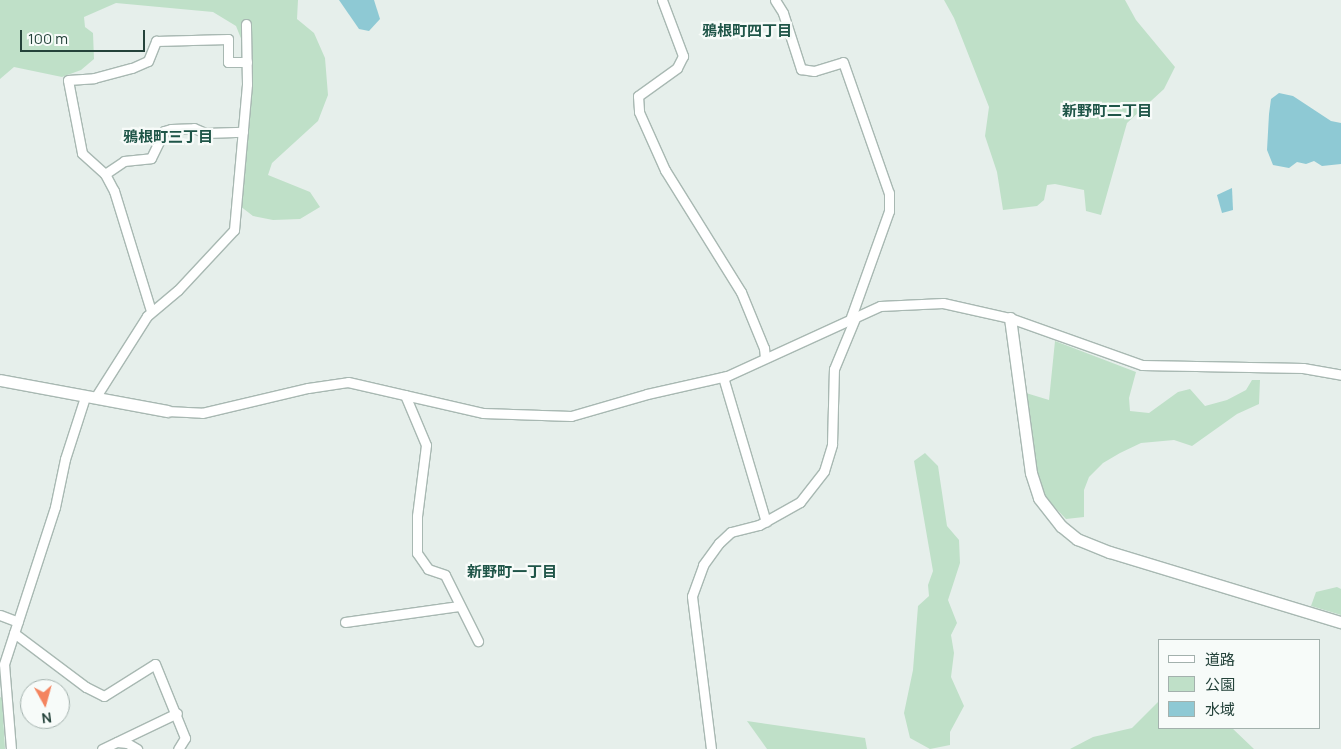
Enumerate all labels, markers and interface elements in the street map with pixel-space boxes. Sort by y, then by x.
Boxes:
scale bar [22,20,148,52]
district label: 鴉根町四丁目 [702,22,792,40]
text: 100 m [28,28,68,49]
district label: 新野町二丁目 [1062,102,1152,120]
district label: 鴉根町三丁目 [123,128,213,146]
district label: 新野町一丁目 [467,563,557,581]
legend [1158,639,1321,729]
text: 道路 [1205,649,1235,670]
text: 公園 [1205,674,1235,695]
north arrow [20,679,70,729]
text: 水域 [1205,699,1235,720]
text: N [41,708,53,728]

